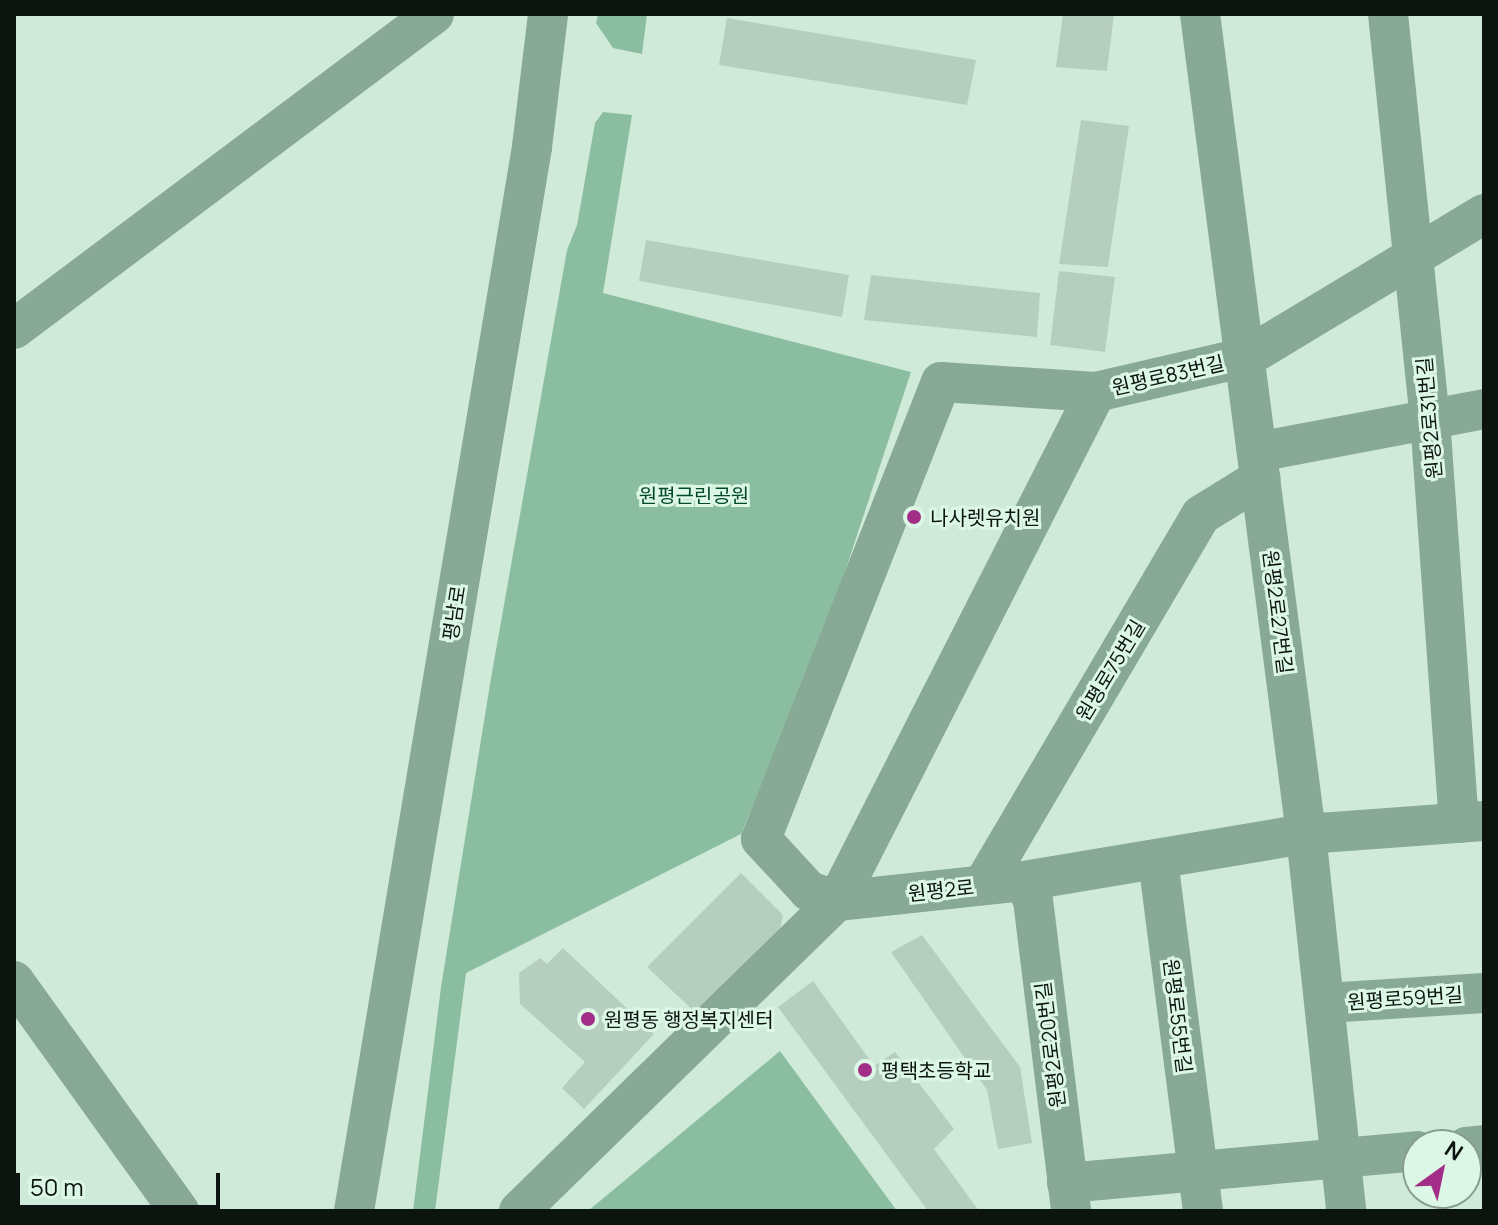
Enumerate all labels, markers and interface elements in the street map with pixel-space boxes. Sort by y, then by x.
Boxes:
street label: 원평로83번길 [1109,350,1227,400]
street label: 원평2로31번길 [1412,356,1446,480]
park label: 원평근린공원 [639,483,749,507]
place label: 나사렛유치원 [930,505,1040,529]
marker: 나사렛유치원 [905,508,923,526]
street label: 원평2로27번길 [1258,549,1298,675]
street label: 평남로 [438,584,470,642]
street label: 원평로75번길 [1070,615,1150,725]
street label: 원평2로 [907,875,975,905]
street label: 원평로55번길 [1159,957,1197,1075]
street label: 원평2로20번길 [1030,981,1070,1109]
street label: 원평로59번길 [1346,982,1464,1014]
place label: 원평동 행정복지센터 [604,1007,774,1031]
marker: 원평동 행정복지센터 [579,1010,597,1028]
place label: 평택초등학교 [881,1058,991,1082]
marker: 평택초등학교 [856,1061,874,1079]
north arrow [1402,1129,1482,1209]
text: N [1439,1134,1469,1167]
scale bar [20,1157,224,1207]
text: 50 m [30,1170,84,1203]

